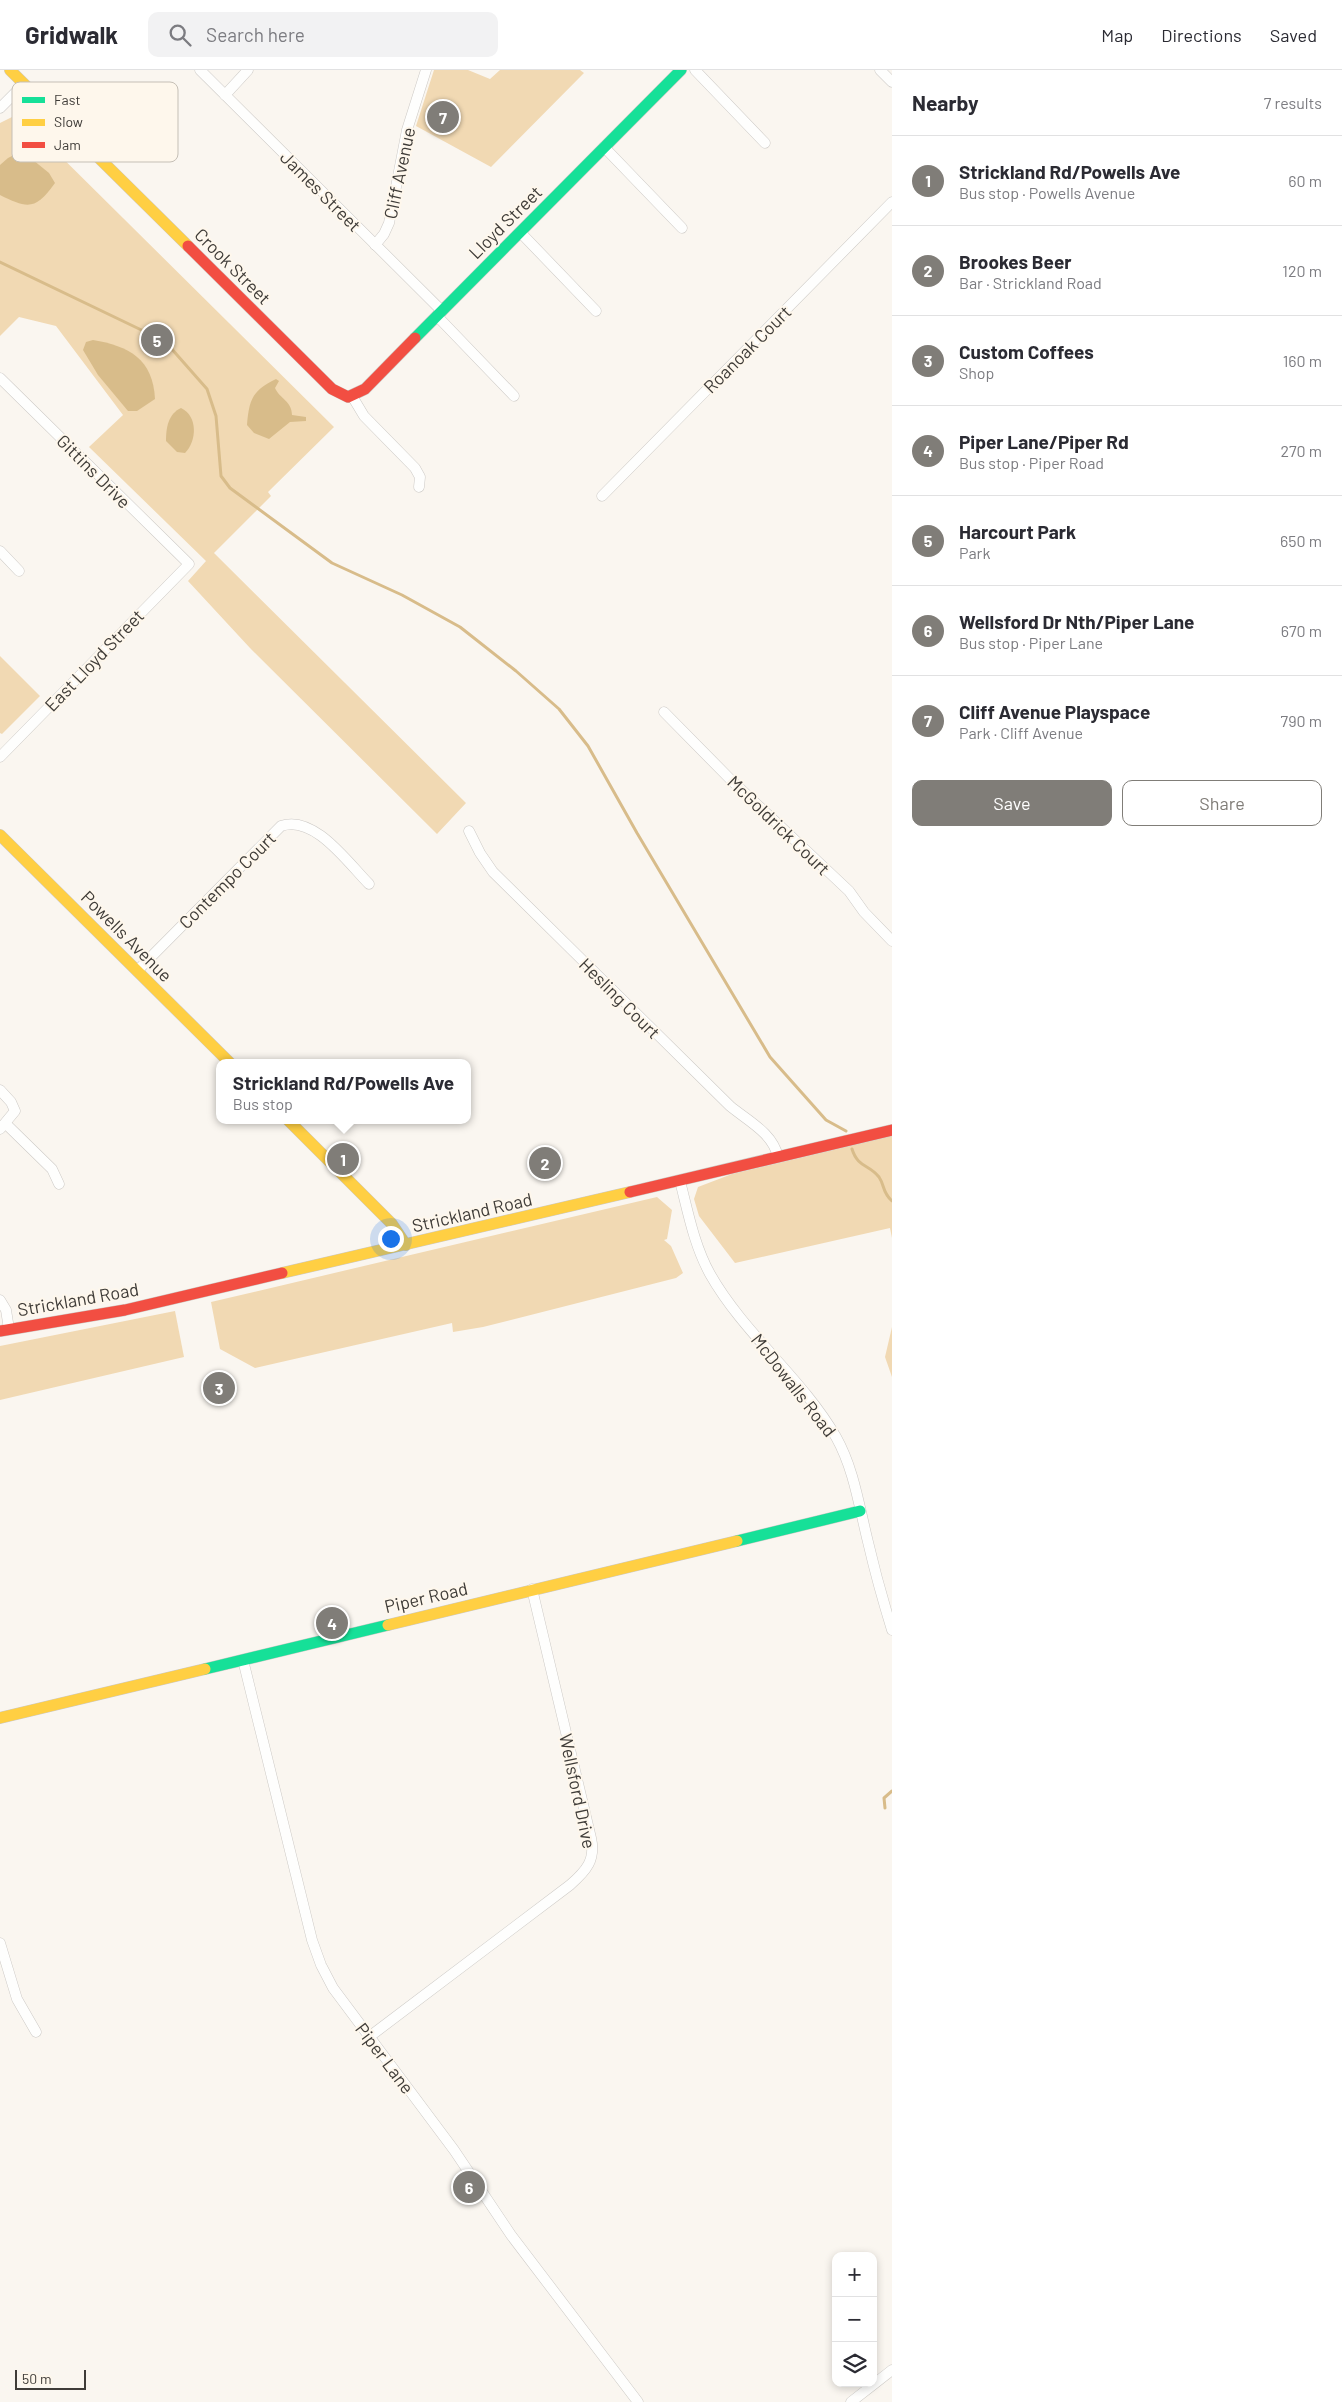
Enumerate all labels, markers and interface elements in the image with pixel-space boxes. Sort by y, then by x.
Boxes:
search box [148,12,498,57]
text: Gridwalk [25,20,118,49]
icon: search [166,21,194,49]
text: Search here [206,23,305,46]
text: Map [1101,24,1133,46]
text: Directions [1161,24,1242,46]
text: Saved [1270,24,1317,46]
legend [12,82,178,162]
text: Nearby [912,90,978,115]
text: Fast [54,91,80,108]
text: 7 results [1264,93,1322,112]
pin: 7 [427,98,459,136]
text: Slow [54,113,83,130]
street label: Cliff Avenue [379,125,419,221]
text: Jam [54,136,81,153]
street label: James Street [276,146,366,236]
text: Strickland Rd/Powells Ave [959,160,1180,183]
text: 1 [925,171,931,190]
text: 60 m [1288,171,1322,190]
street label: Lloyd Street [464,181,546,263]
text: Bus stop · Powells Avenue [959,183,1135,202]
street label: Crook Street [190,223,276,309]
text: Brookes Beer [959,250,1072,273]
text: 2 [924,261,932,280]
text: 120 m [1282,261,1322,280]
text: Bar · Strickland Road [959,273,1102,292]
street label: Roanoak Court [699,301,795,397]
pin: 5 [141,321,173,359]
text: Custom Coffees [959,340,1094,363]
text: 3 [924,351,932,370]
text: 160 m [1283,351,1322,370]
text: Shop [959,363,994,382]
street label: Gittins Drive [52,429,136,513]
text: Piper Lane/Piper Rd [959,430,1129,453]
text: 4 [923,441,933,460]
text: 270 m [1280,441,1322,460]
text: Bus stop · Piper Road [959,453,1104,472]
text: Harcourt Park [959,520,1076,543]
text: 5 [924,531,932,550]
text: 650 m [1280,531,1322,550]
text: Park [959,543,990,562]
street label: East Lloyd Street [40,604,148,716]
text: Wellsford Dr Nth/Piper Lane [959,610,1195,633]
text: 6 [924,621,932,640]
text: 670 m [1281,621,1322,640]
text: Bus stop · Piper Lane [959,633,1103,652]
text: Cliff Avenue Playspace [959,700,1150,723]
text: 7 [924,711,932,730]
text: 790 m [1281,711,1322,730]
text: Park · Cliff Avenue [959,723,1083,742]
street label: McGoldrick Court [723,771,835,879]
button: Save [912,780,1112,826]
button: Share [1122,780,1322,826]
street label: Contempo Court [174,827,280,933]
street label: Powells Avenue [77,886,177,986]
street label: Hesling Court [575,953,665,1043]
popup [216,1059,471,1124]
text: Strickland Rd/Powells Ave [233,1071,454,1094]
text: Bus stop [233,1094,293,1113]
pin: 1 [327,1140,359,1178]
pin: 2 [529,1144,561,1182]
street label: Strickland Road [410,1187,534,1237]
your location [378,1226,404,1252]
street label: Strickland Road [16,1278,140,1320]
street label: McDowalls Road [747,1329,841,1441]
pin: 3 [203,1369,235,1407]
street label: Piper Road [382,1577,470,1617]
pin: 4 [316,1604,348,1642]
street label: Wellsford Drive [555,1732,601,1850]
street label: Piper Lane [351,2018,419,2098]
pin: 6 [453,2168,485,2206]
map controls [832,2252,877,2387]
button: + [832,2252,877,2297]
button: − [832,2297,877,2342]
button: layers [832,2342,877,2387]
scale bar [15,2367,86,2390]
text: 50 m [22,2370,51,2387]

